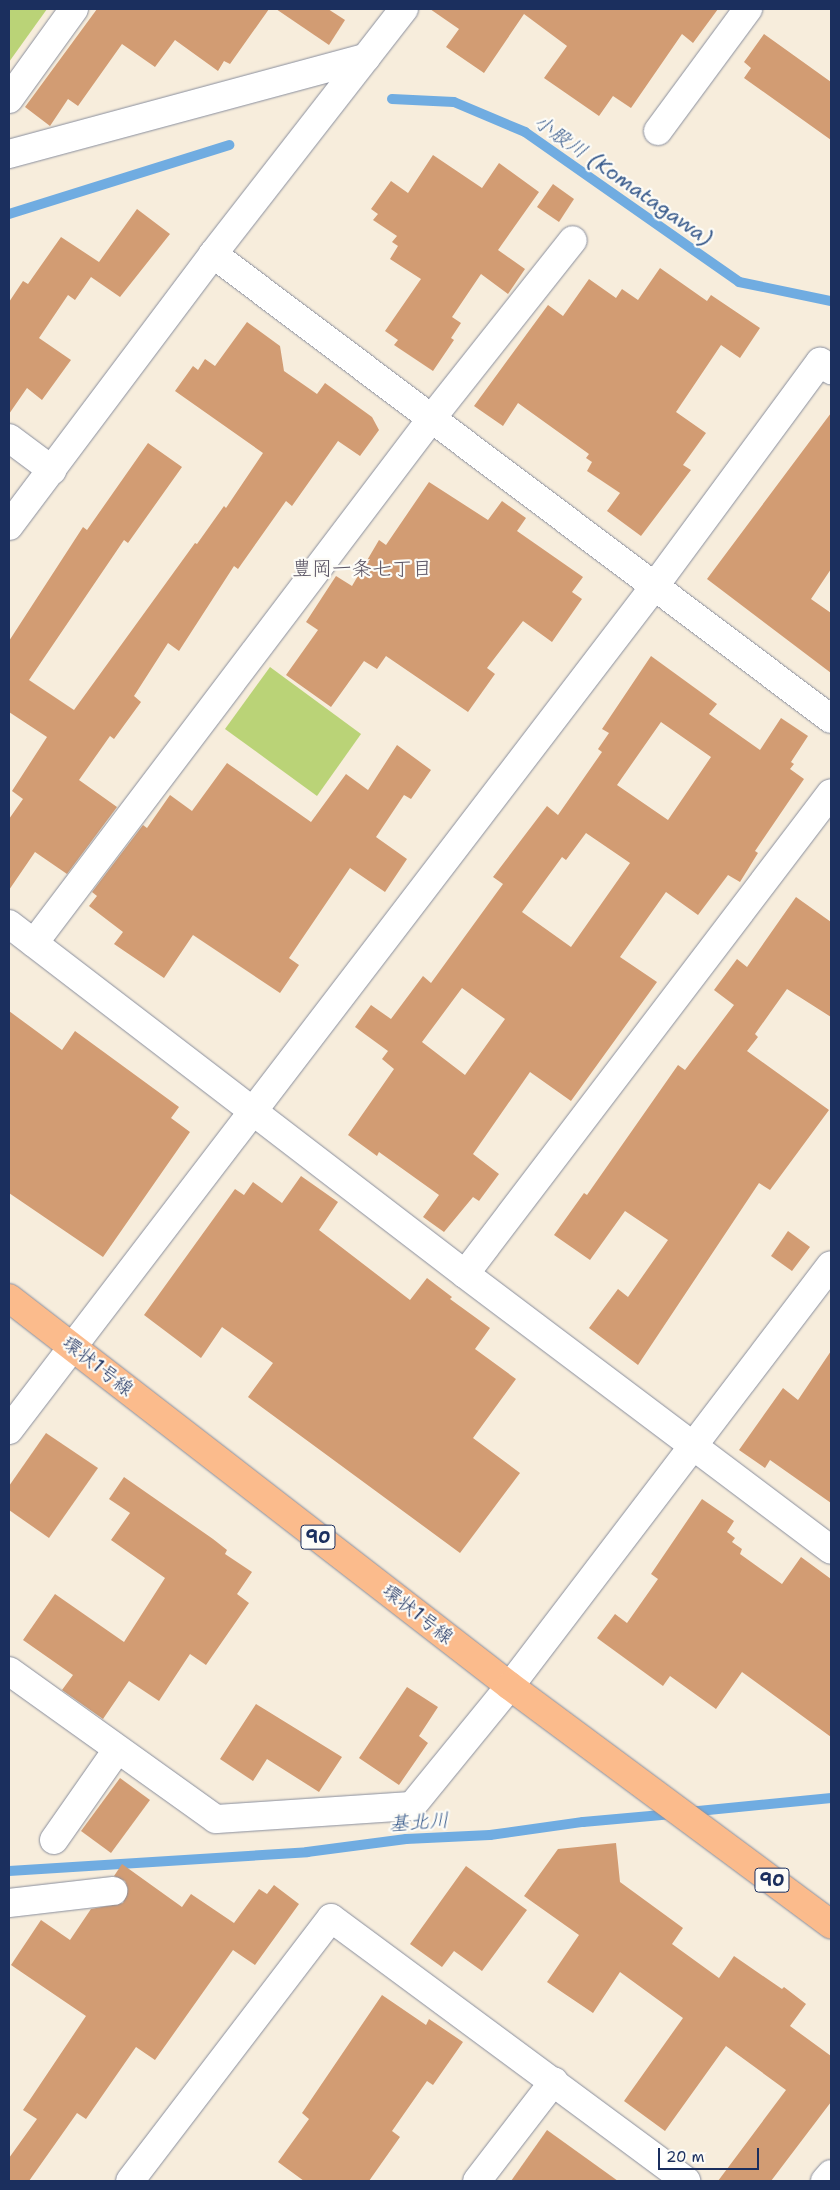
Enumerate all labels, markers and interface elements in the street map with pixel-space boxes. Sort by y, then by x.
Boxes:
water label: 小股川 (Komatagawa) [530,110,716,250]
district label: 豊岡一条七丁目 [292,556,432,580]
street label: 環状1号線 [58,1331,138,1401]
road number: 90 [299,1521,337,1552]
street label: 環状1号線 [378,1579,458,1649]
water label: 基北川 [388,1808,450,1836]
road number: 90 [753,1864,791,1896]
scale bar [660,2138,761,2170]
text: 20 m [666,2147,705,2167]

